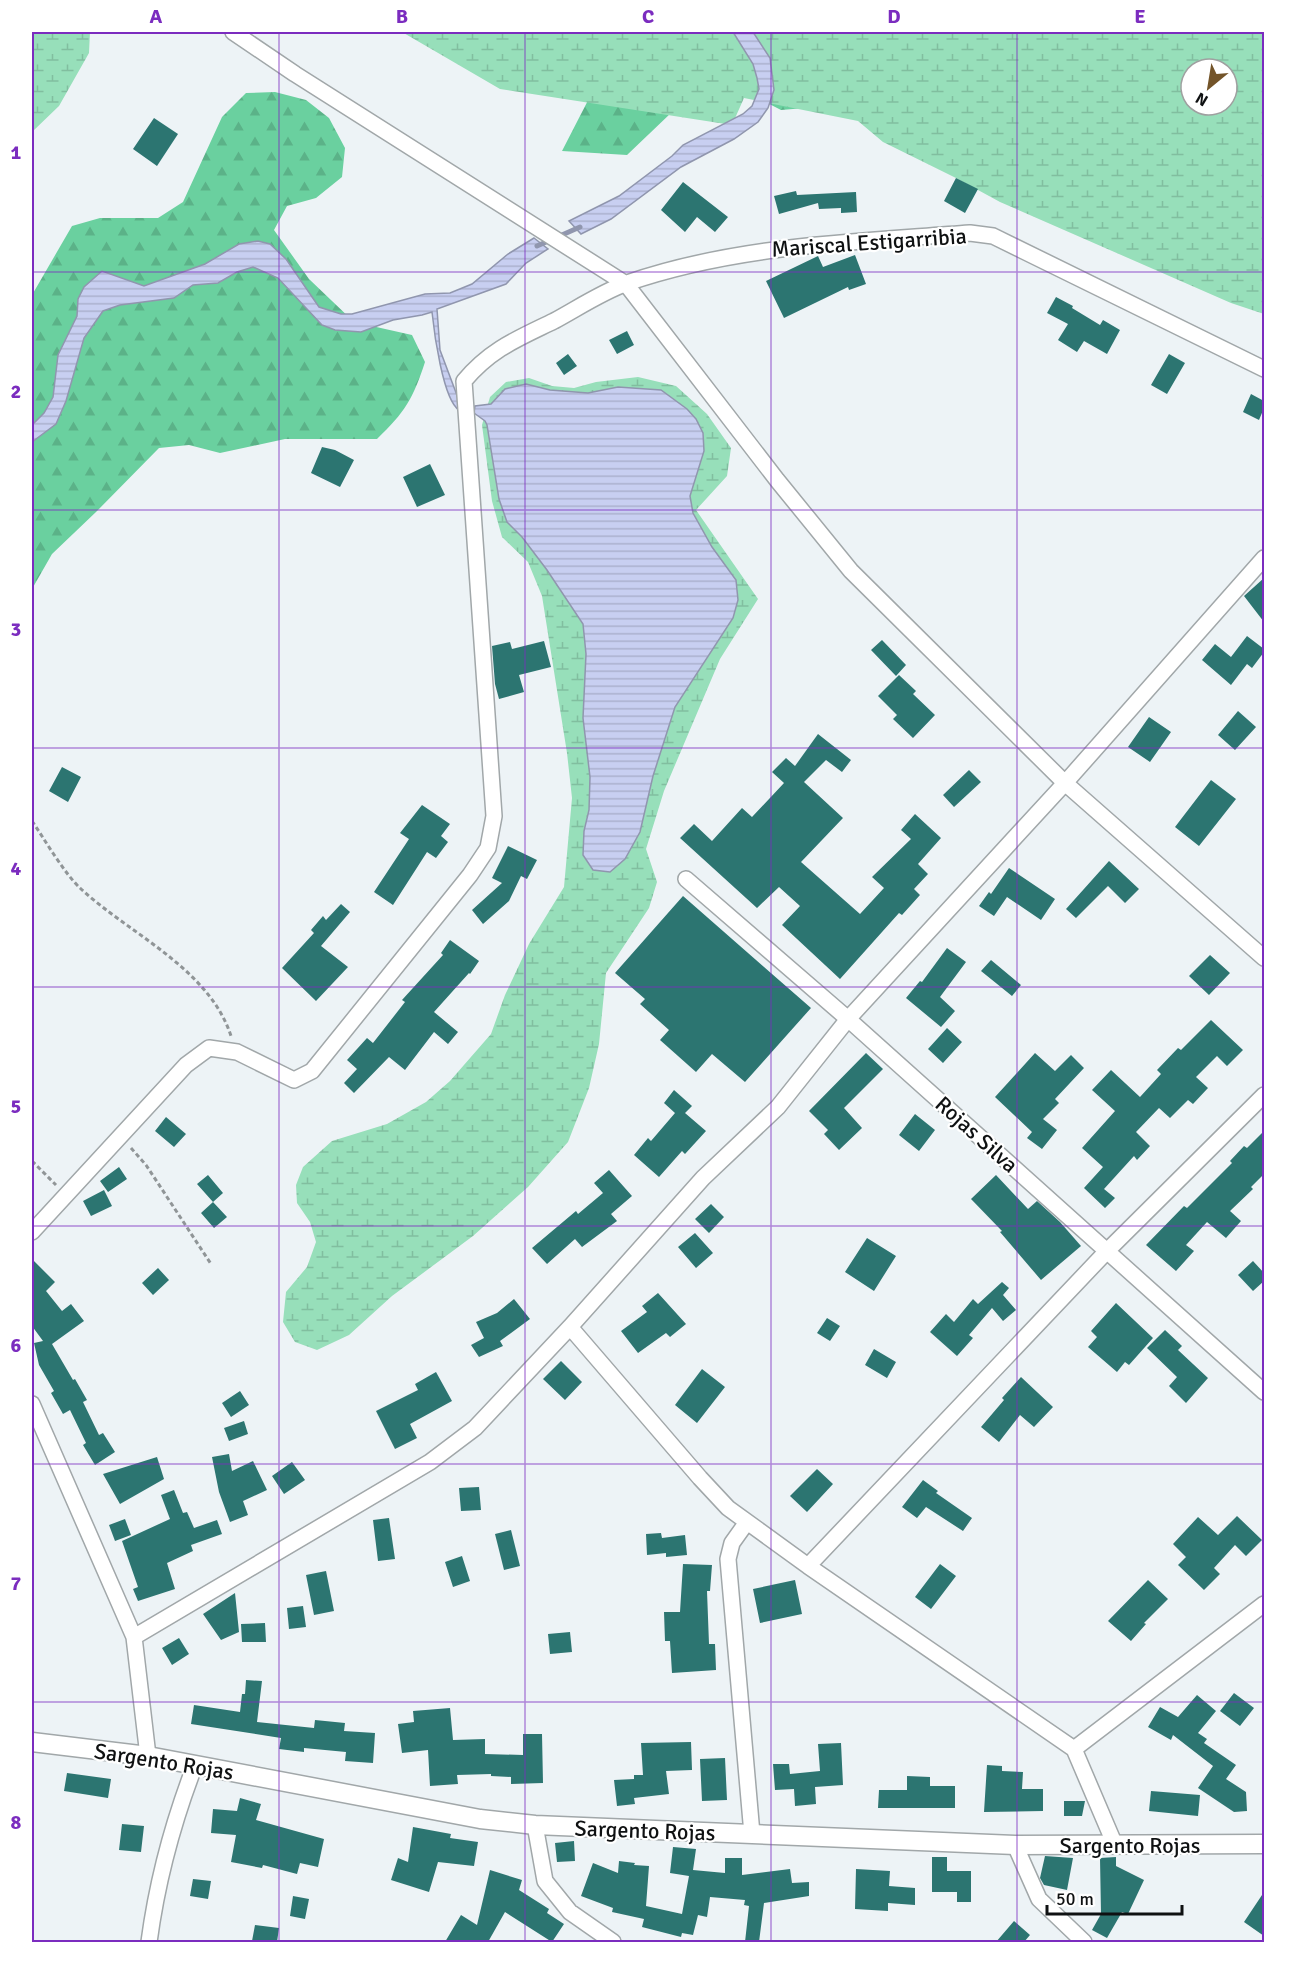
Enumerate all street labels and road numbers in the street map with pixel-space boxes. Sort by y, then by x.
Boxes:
street label: Mariscal Estigarribia [770,222,968,263]
street label: Rojas Silva [930,1090,1023,1178]
street label: Sargento Rojas [92,1737,236,1786]
street label: Sargento Rojas [574,1815,716,1846]
street label: Sargento Rojas [1060,1832,1200,1859]

